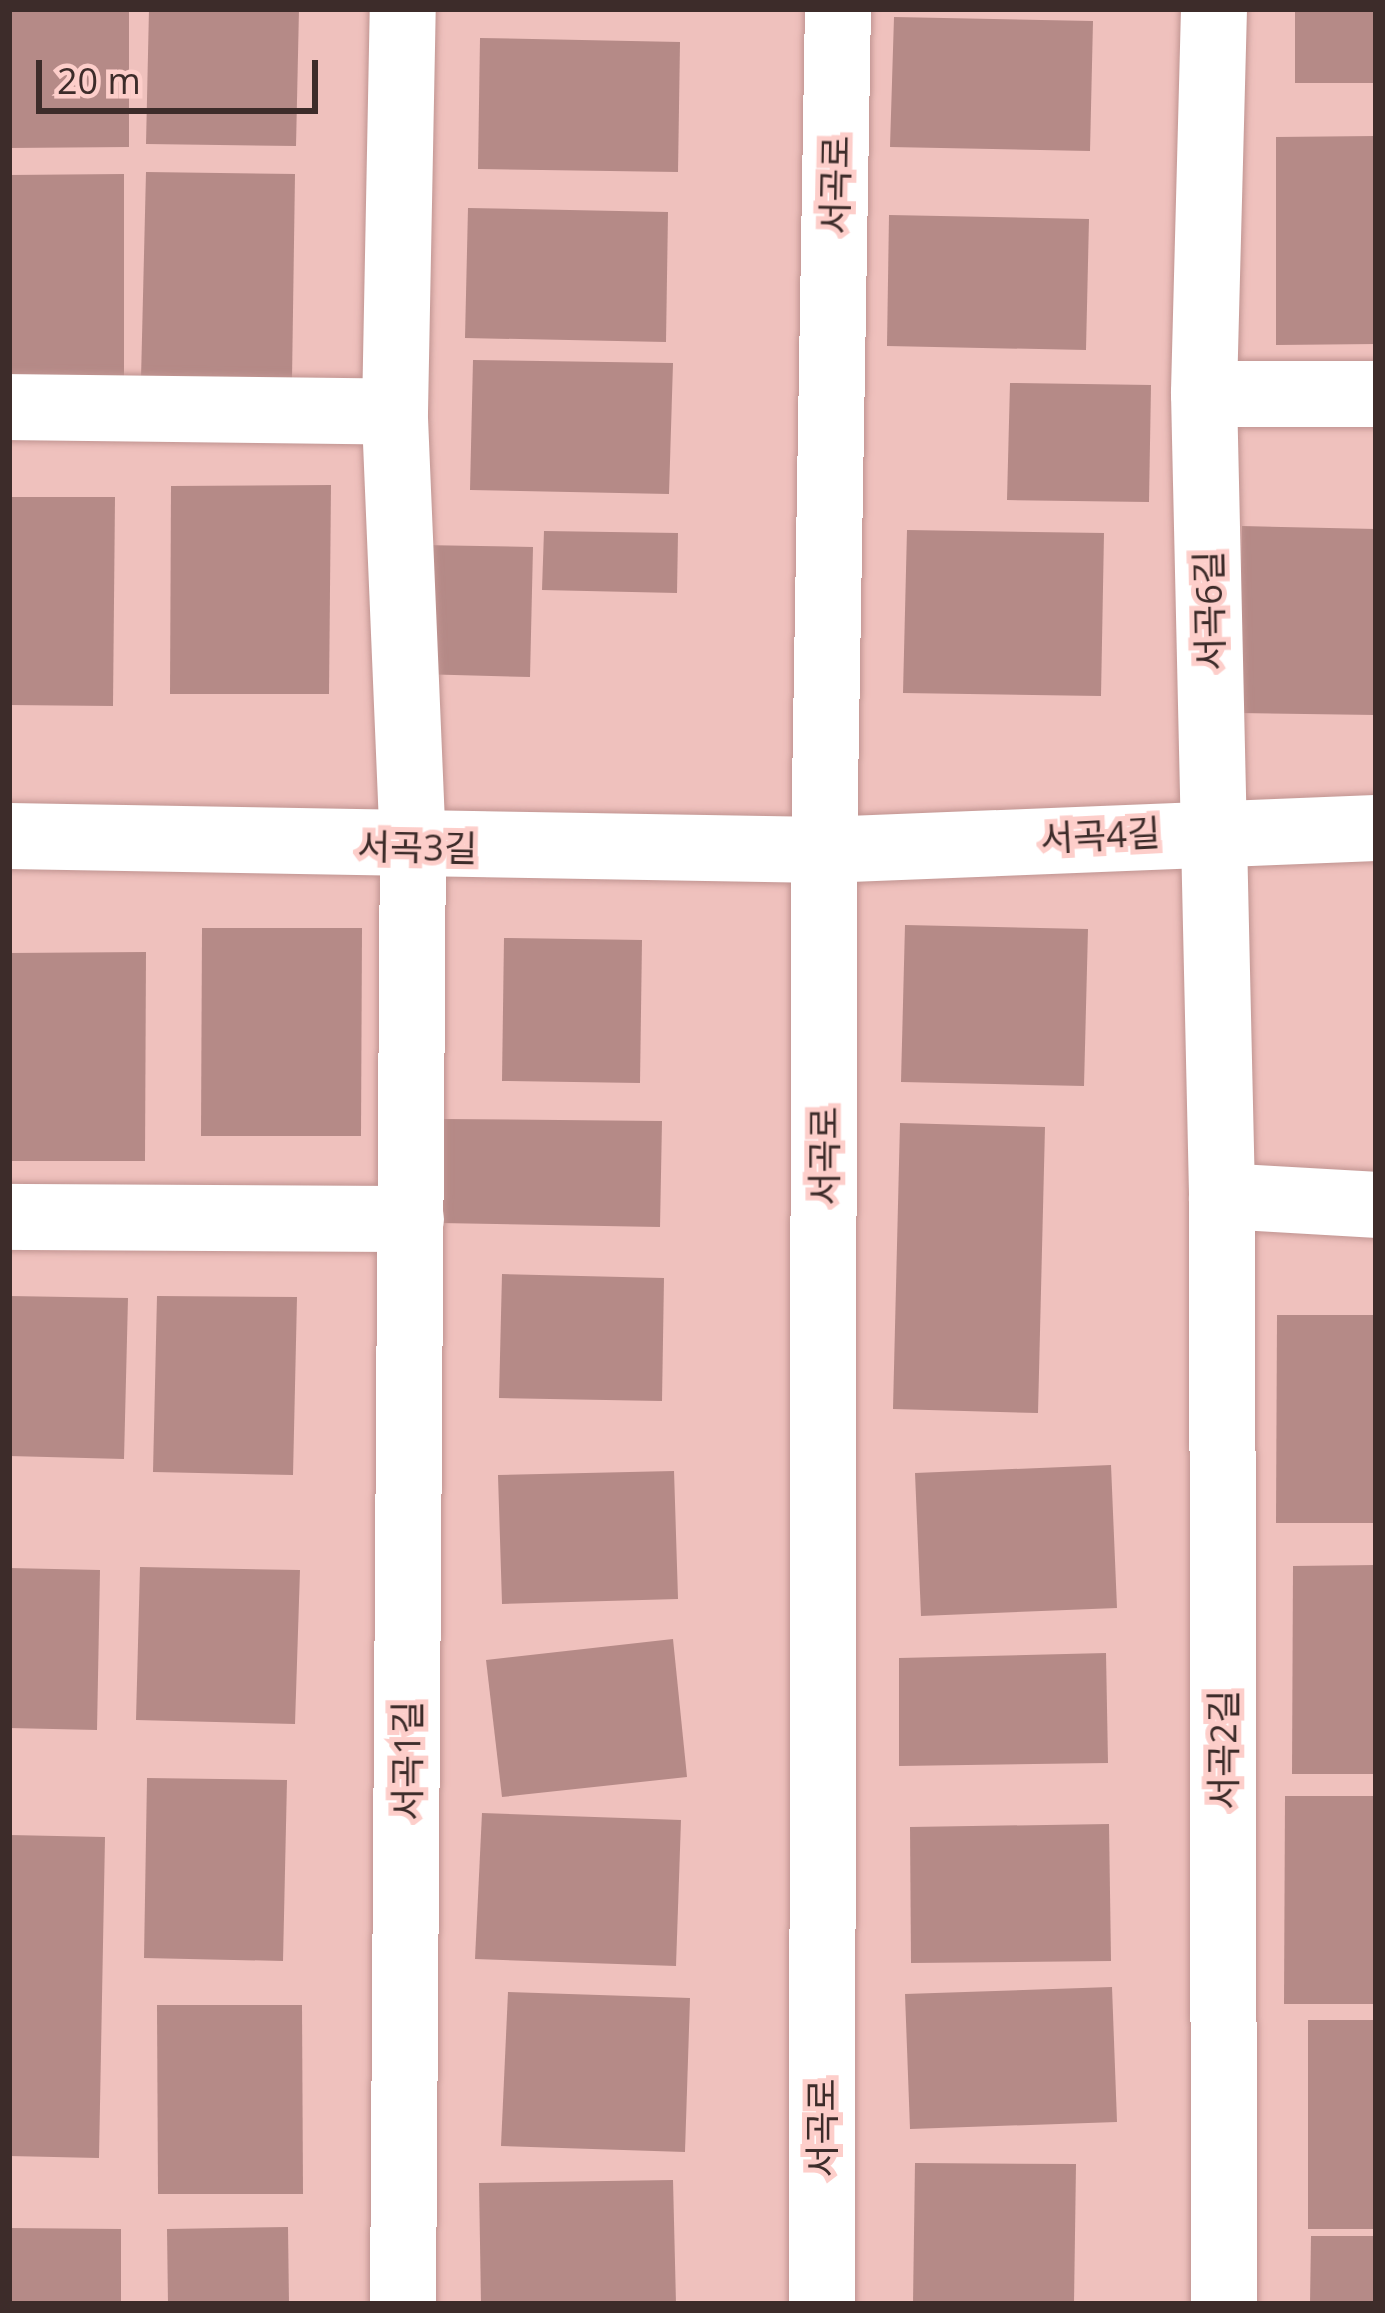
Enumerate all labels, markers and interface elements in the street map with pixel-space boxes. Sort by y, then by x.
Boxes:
scale bar [42,36,324,110]
text: 20 m [57,56,141,105]
street label: 서곡로 [813,135,857,235]
street label: 서곡6길 [1186,551,1232,671]
street label: 서곡4길 [1039,810,1161,860]
street label: 서곡3길 [357,824,477,870]
street label: 서곡로 [802,1106,846,1206]
street label: 서곡2길 [1201,1690,1245,1810]
street label: 서곡1길 [385,1701,429,1821]
street label: 서곡로 [800,2078,844,2178]

